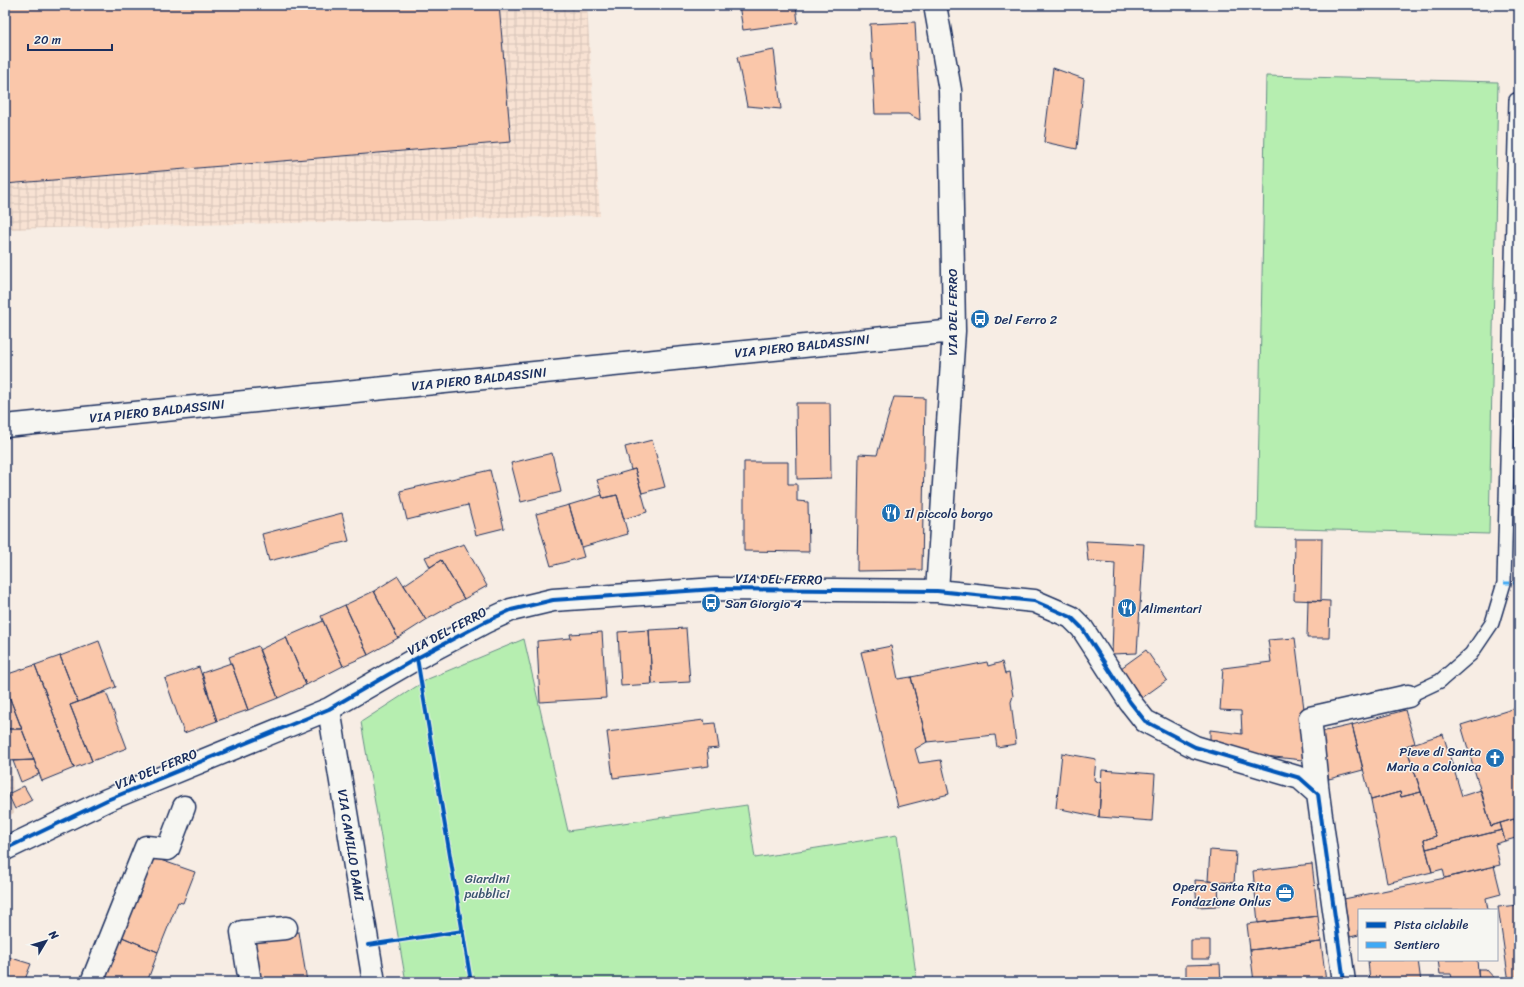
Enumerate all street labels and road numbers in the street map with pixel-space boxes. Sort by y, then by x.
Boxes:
street label: VIA DEL FERRO [941,268,964,356]
street label: VIA PIERO BALDASSINI [733,327,871,365]
street label: VIA PIERO BALDASSINI [410,360,548,398]
street label: VIA PIERO BALDASSINI [88,392,226,430]
street label: VIA DEL FERRO [735,567,823,591]
street label: VIA DEL FERRO [403,600,491,662]
street label: VIA DEL FERRO [111,742,201,796]
street label: VIA CAMILLO DAMI [331,788,371,903]

